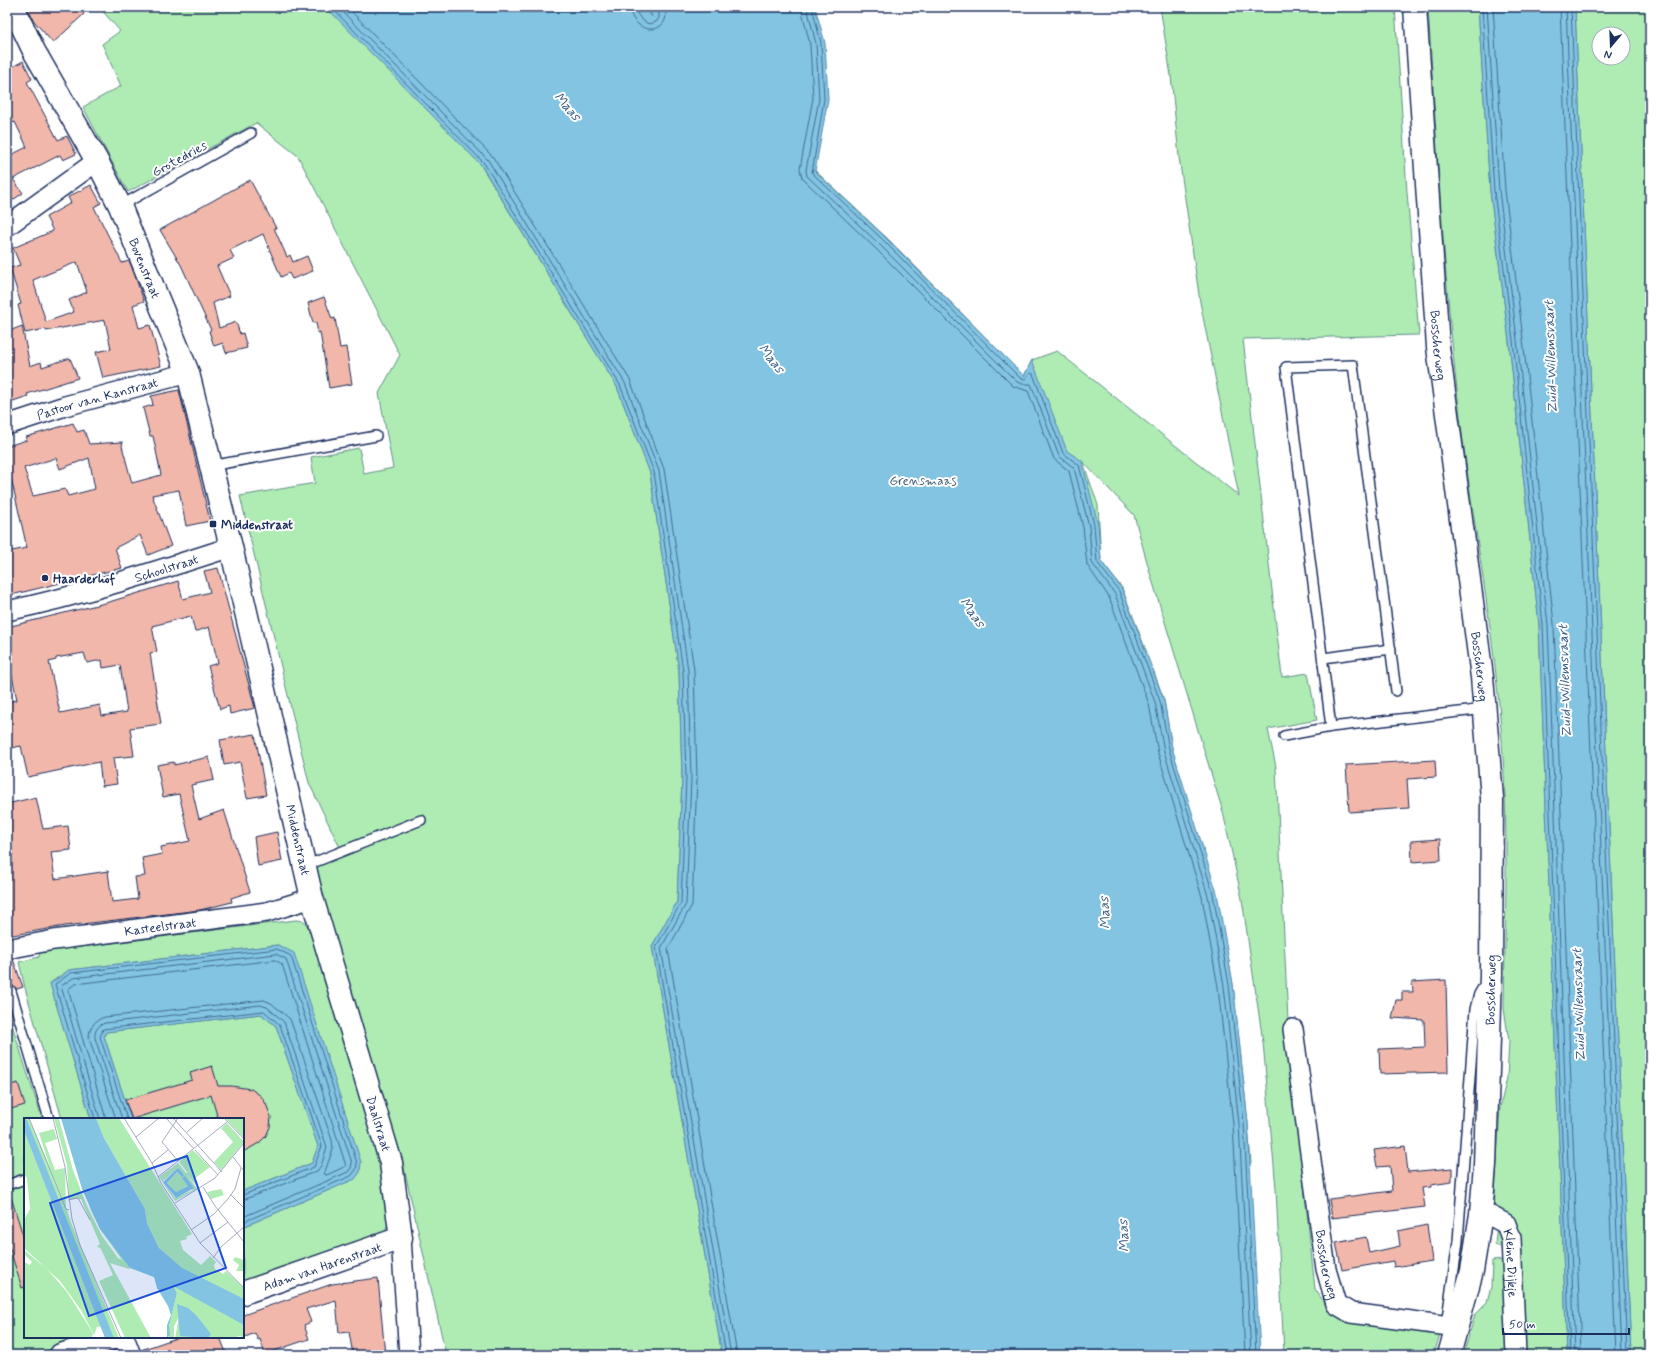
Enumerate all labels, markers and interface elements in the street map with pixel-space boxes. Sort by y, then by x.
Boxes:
north arrow [1591,26,1631,66]
text: N [1602,47,1614,62]
water label: Maas [550,88,586,126]
street label: Grotedries [149,137,210,181]
street label: Bovenstraat [124,236,164,301]
water label: Zuid-Willemsvaart [1540,299,1562,414]
street label: Bosscherweg [1426,310,1449,382]
water label: Maas [754,340,789,378]
street label: Pastoor van Kanstraat [35,374,160,425]
park label: Grensmaas [889,473,957,490]
place label: Middenstraat [221,517,293,534]
marker: Middenstraat [208,519,218,529]
street label: Schoolstraat [133,551,201,587]
place label: Haarderhof [53,571,115,588]
marker: Haarderhof [40,573,50,583]
water label: Maas [955,594,990,633]
water label: Zuid-Willemsvaart [1554,623,1576,738]
street label: Bosscherweg [1466,631,1491,703]
street label: Middenstraat [281,803,313,877]
water label: Maas [1095,894,1115,930]
street label: Kasteelstraat [124,914,197,941]
water label: Zuid-Willemsvaart [1568,947,1590,1062]
street label: Bosscherweg [1482,954,1502,1025]
street label: Daalstraat [361,1094,394,1154]
inset map [24,1118,244,1338]
water label: Maas [1114,1217,1134,1253]
street label: Kleine Dijkje [1498,1227,1521,1298]
street label: Bosscherweg [1311,1229,1341,1302]
street label: Adam van Harenstraat [261,1239,384,1296]
scale bar [1503,1310,1629,1336]
text: 50 m [1509,1317,1536,1333]

